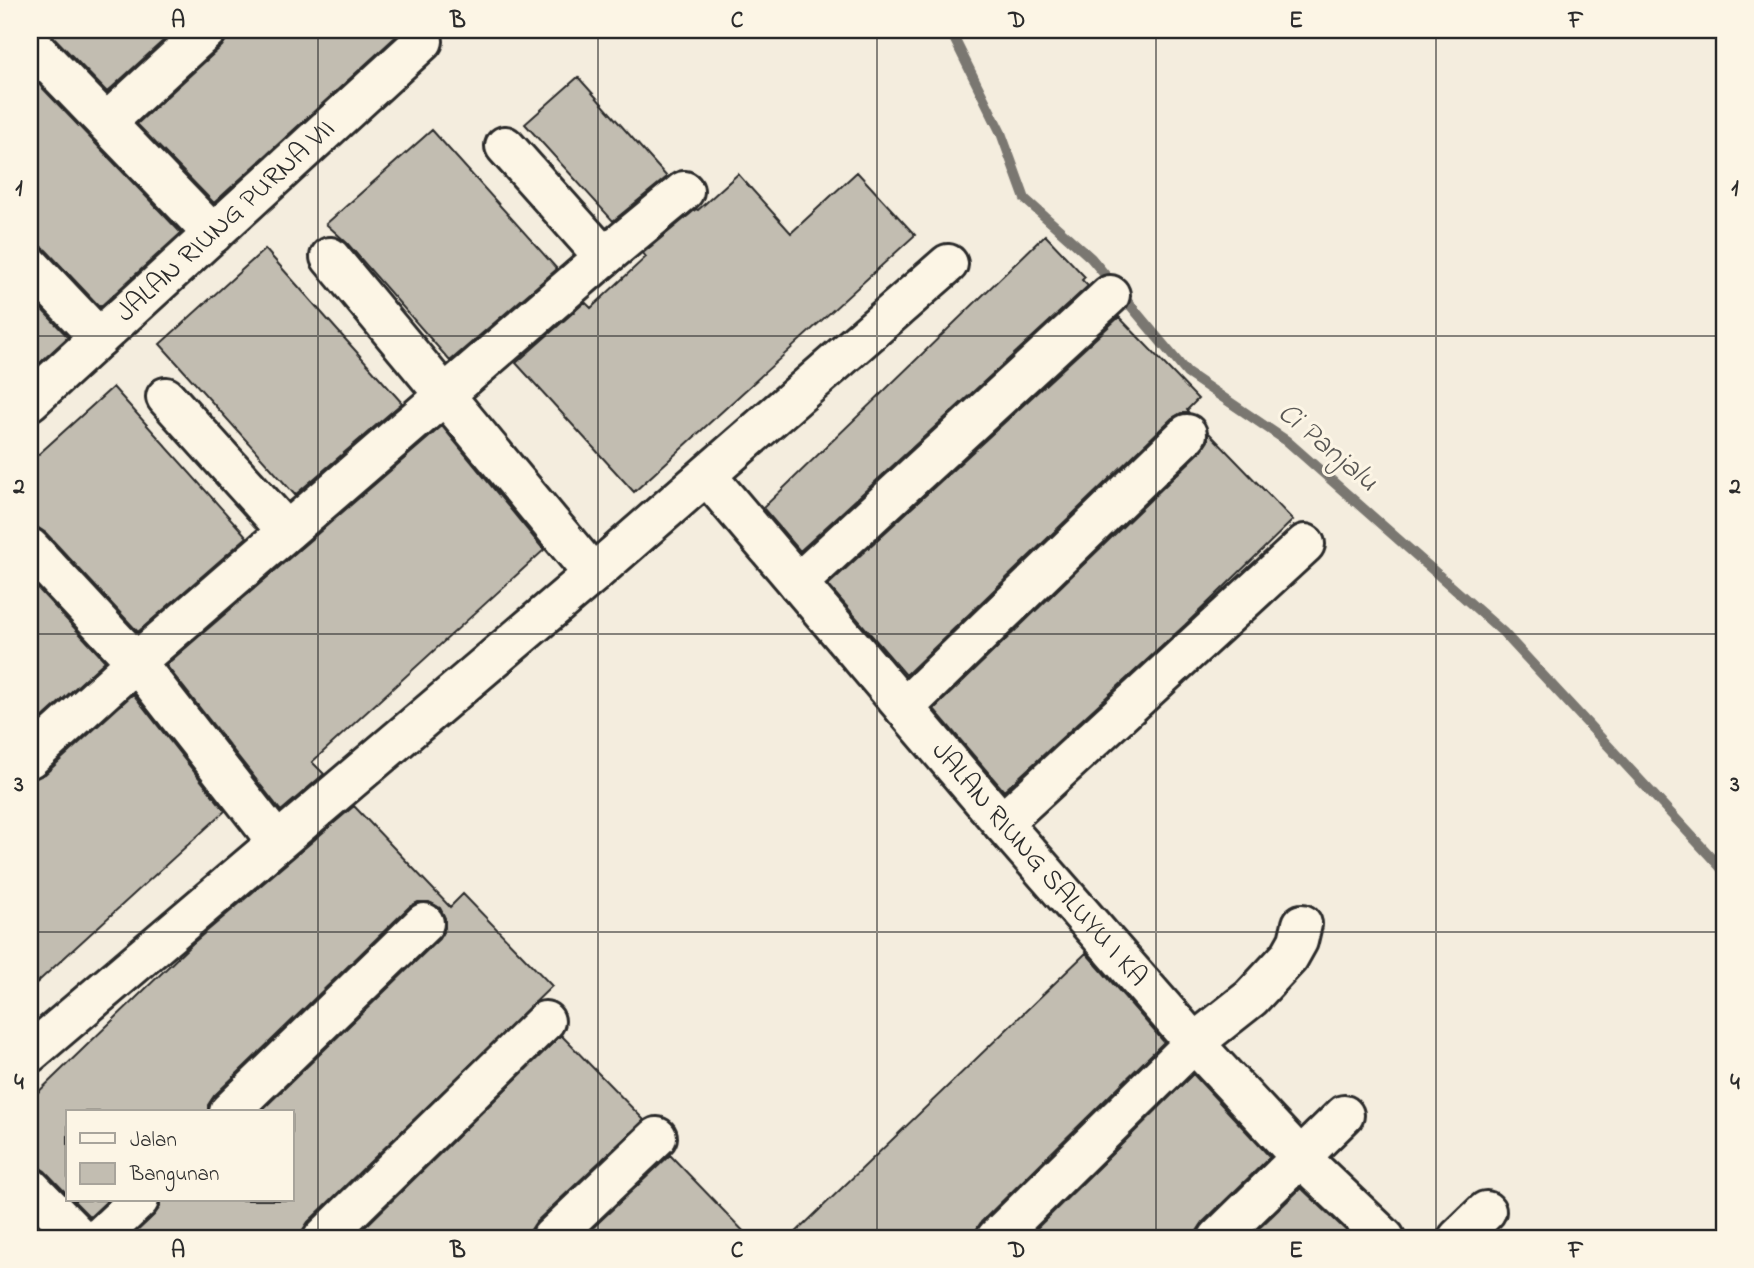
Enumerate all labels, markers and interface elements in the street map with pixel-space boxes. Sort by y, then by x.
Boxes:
text: A [171,5,185,38]
text: B [449,5,466,38]
text: C [731,5,744,38]
text: D [1008,5,1025,38]
text: E [1289,5,1303,38]
text: F [1568,5,1584,38]
street label: JALAN RIUNG PURNA VII [107,110,345,333]
text: 1 [15,173,23,206]
text: 1 [1731,173,1739,206]
water label: Ci Panjalu [1267,392,1387,504]
text: 2 [12,471,25,504]
text: 2 [1728,471,1741,504]
street label: JALAN RIUNG SALUYU I KA [921,733,1157,996]
text: 3 [13,769,24,802]
text: 3 [1729,769,1740,802]
text: 4 [14,1067,24,1100]
text: 4 [1730,1067,1740,1100]
legend [66,1110,294,1202]
text: Jalan [130,1126,177,1156]
text: Bangunan [129,1160,219,1192]
text: A [171,1235,185,1268]
text: B [449,1235,466,1268]
text: C [731,1235,744,1268]
text: D [1008,1235,1025,1268]
text: E [1289,1235,1303,1268]
text: F [1568,1235,1584,1268]

